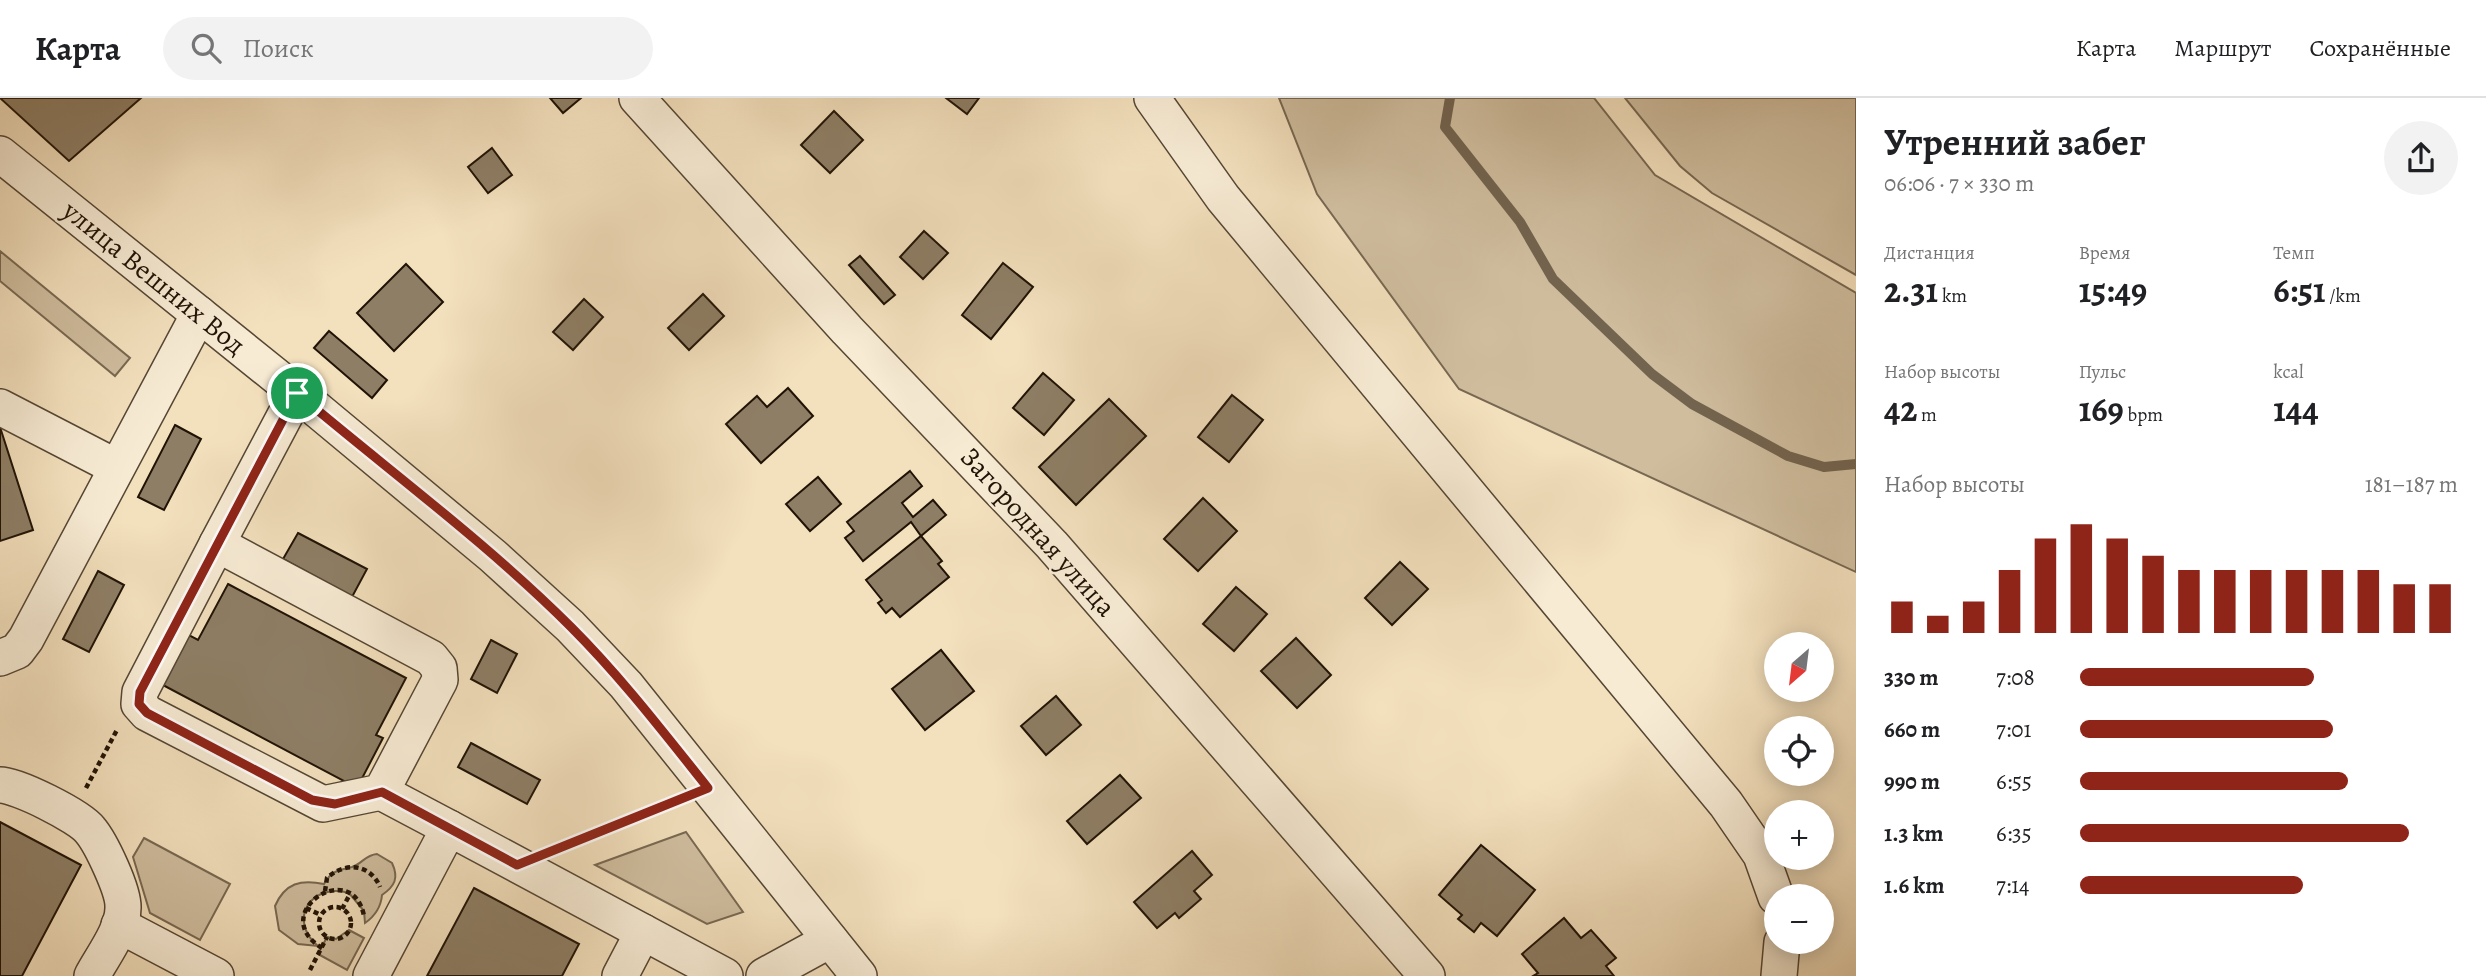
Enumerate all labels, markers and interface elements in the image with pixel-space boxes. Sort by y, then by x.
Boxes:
search box [163,17,653,80]
text: Карта [35,26,121,71]
icon: search [187,29,225,67]
text: Поиск [243,31,314,66]
text: Карта [2076,32,2136,64]
text: Маршрут [2174,32,2272,64]
text: Сохранённые [2310,32,2451,64]
text: Утренний забег [1884,116,2145,168]
button: share [2384,121,2458,195]
text: 06:06 · 7 × 330 m [1884,168,2034,199]
street label: улица Вешних Вод [54,192,254,364]
text: Дистанция [1884,240,1975,266]
text: Время [2079,240,2130,266]
text: Темп [2273,240,2315,266]
text: 2.31 [1884,266,1938,314]
text: 15:49 [2079,266,2147,314]
text: 6:51 [2273,266,2325,314]
text: km [1938,283,1967,309]
text: /km [2325,283,2361,309]
text: Набор высоты [1884,359,2000,385]
text: Пульс [2079,359,2126,385]
text: kcal [2273,359,2304,385]
pin [267,363,327,423]
icon: arrive [278,374,316,412]
text: 42 [1884,385,1917,433]
text: 169 [2079,385,2124,433]
text: 144 [2273,385,2319,433]
text: m [1917,402,1937,428]
text: bpm [2124,402,2163,428]
street label: Загородная улица [952,439,1124,625]
text: Набор высоты [1884,469,2025,500]
text: 181–187 m [2365,469,2458,500]
north arrow [1764,632,1834,702]
map controls [1764,632,1834,954]
text: 330 m [1884,662,1939,693]
text: 7:08 [1996,662,2035,693]
text: 660 m [1884,714,1940,745]
text: 7:01 [1996,714,2031,745]
button: locate [1764,716,1834,786]
text: 990 m [1884,766,1940,797]
text: 6:55 [1996,766,2032,797]
button: + [1764,800,1834,870]
text: 1.3 km [1884,818,1944,849]
text: 6:35 [1996,818,2032,849]
text: 1.6 km [1884,870,1944,901]
text: 7:14 [1996,870,2029,901]
button: − [1764,884,1834,954]

